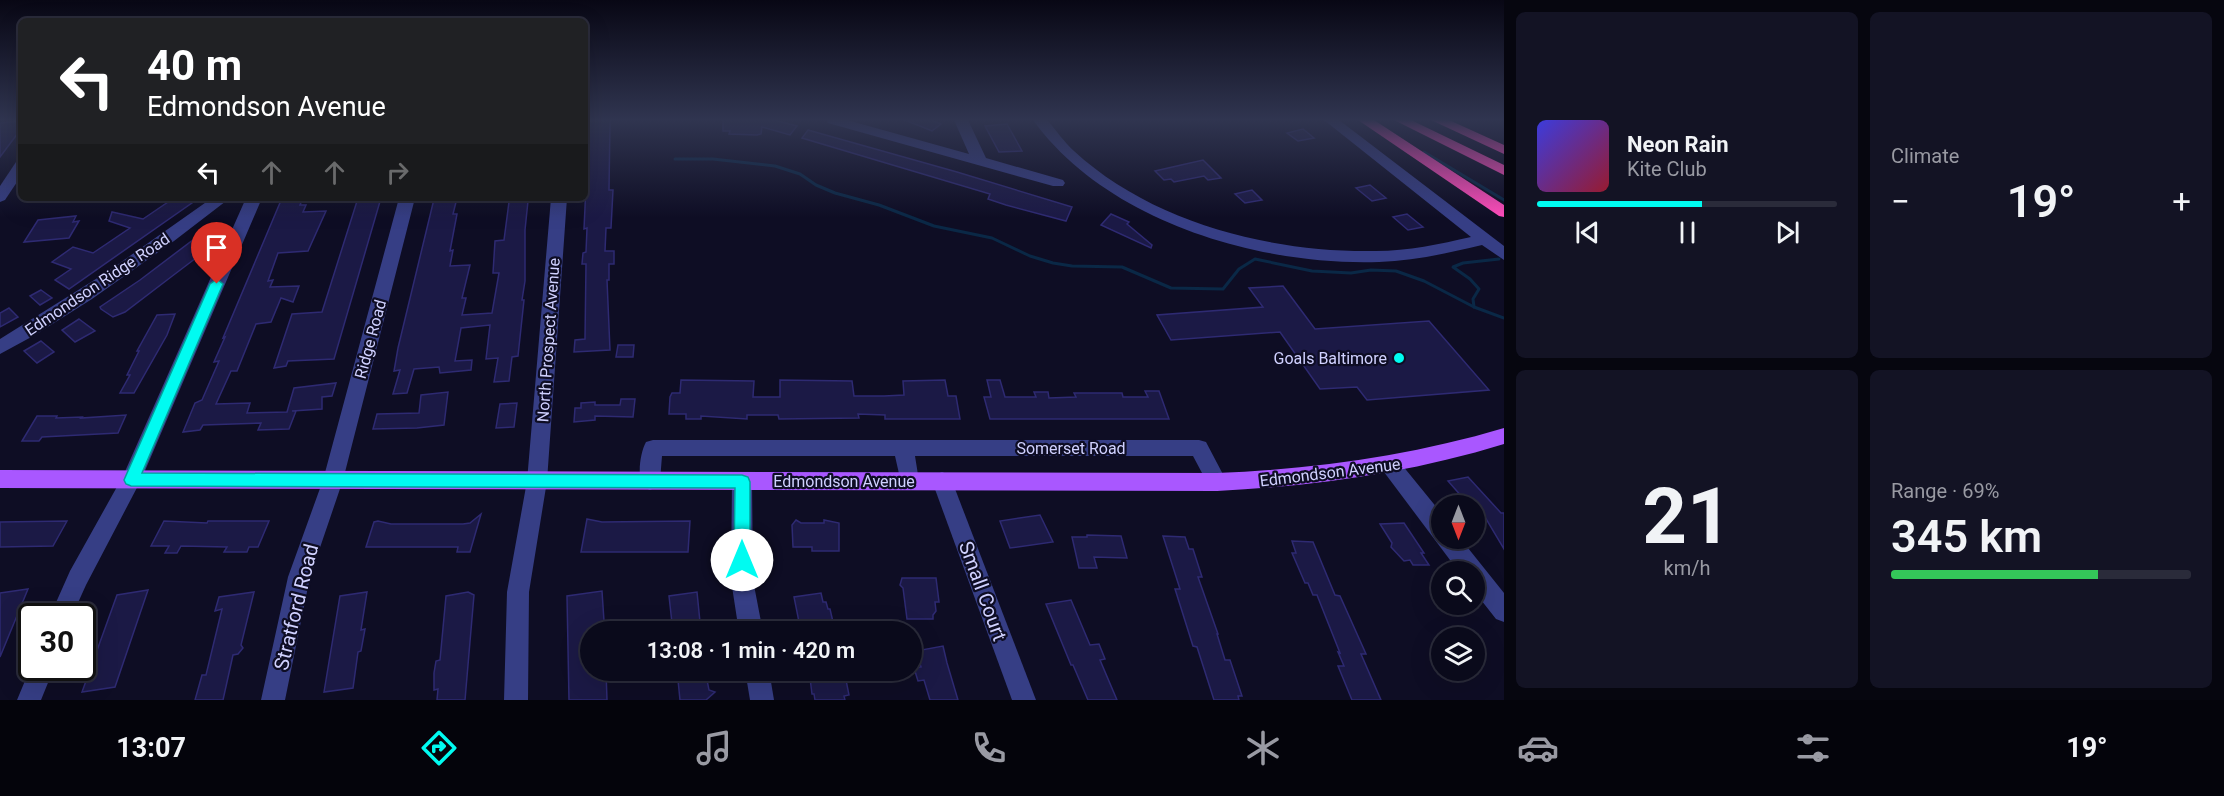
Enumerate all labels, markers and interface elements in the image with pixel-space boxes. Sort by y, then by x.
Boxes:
text: 40 m [147,41,242,90]
icon: left [48,42,126,120]
text: Edmondson Avenue [147,91,386,123]
text: Neon Rain [1627,132,1729,157]
text: Climate [1891,144,1959,168]
icon: left [192,156,225,189]
icon: ahead [255,156,288,189]
icon: ahead [318,156,351,189]
icon: right [381,156,414,189]
text: Kite Club [1627,157,1707,181]
text: 19° [2007,175,2075,228]
text: − [1891,182,1910,221]
text: + [2172,182,2191,221]
icon: previous [1571,216,1604,249]
icon: pause [1671,216,1704,249]
icon: next [1771,216,1804,249]
pin [191,222,242,284]
street label: Edmondson Ridge Road [21,229,173,340]
icon: arrive [200,231,233,264]
street label: North Prospect Avenue [533,257,564,423]
street label: Ridge Road [351,298,390,381]
place label: Goals Baltimore [1274,349,1387,368]
marker: Goals Baltimore [1392,351,1406,365]
street label: Somerset Road [1016,439,1126,458]
street label: Edmondson Avenue [1259,454,1401,491]
text: 21 [1642,471,1732,562]
street label: Edmondson Avenue [773,472,915,491]
text: Range · 69% [1891,479,1999,503]
north arrow [1431,495,1485,549]
map controls [1431,495,1485,681]
text: 345 km [1891,510,2042,563]
position arrow [710,528,774,592]
street label: Small Court [954,538,1012,644]
street label: Stratford Road [269,541,323,673]
text: km/h [1664,556,1710,580]
button: search [1431,561,1485,615]
speed limit sign: 30 [18,603,96,681]
button: layers [1431,627,1485,681]
text: 13:08 · 1 min · 420 m [647,638,855,663]
icon: directions [418,727,460,769]
icon: music [693,727,735,769]
icon: phone [968,727,1010,769]
icon: climate [1242,727,1284,769]
icon: car [1517,727,1559,769]
icon: filters [1792,727,1834,769]
text: 13:07 [116,732,186,764]
text: 19° [2066,732,2108,764]

